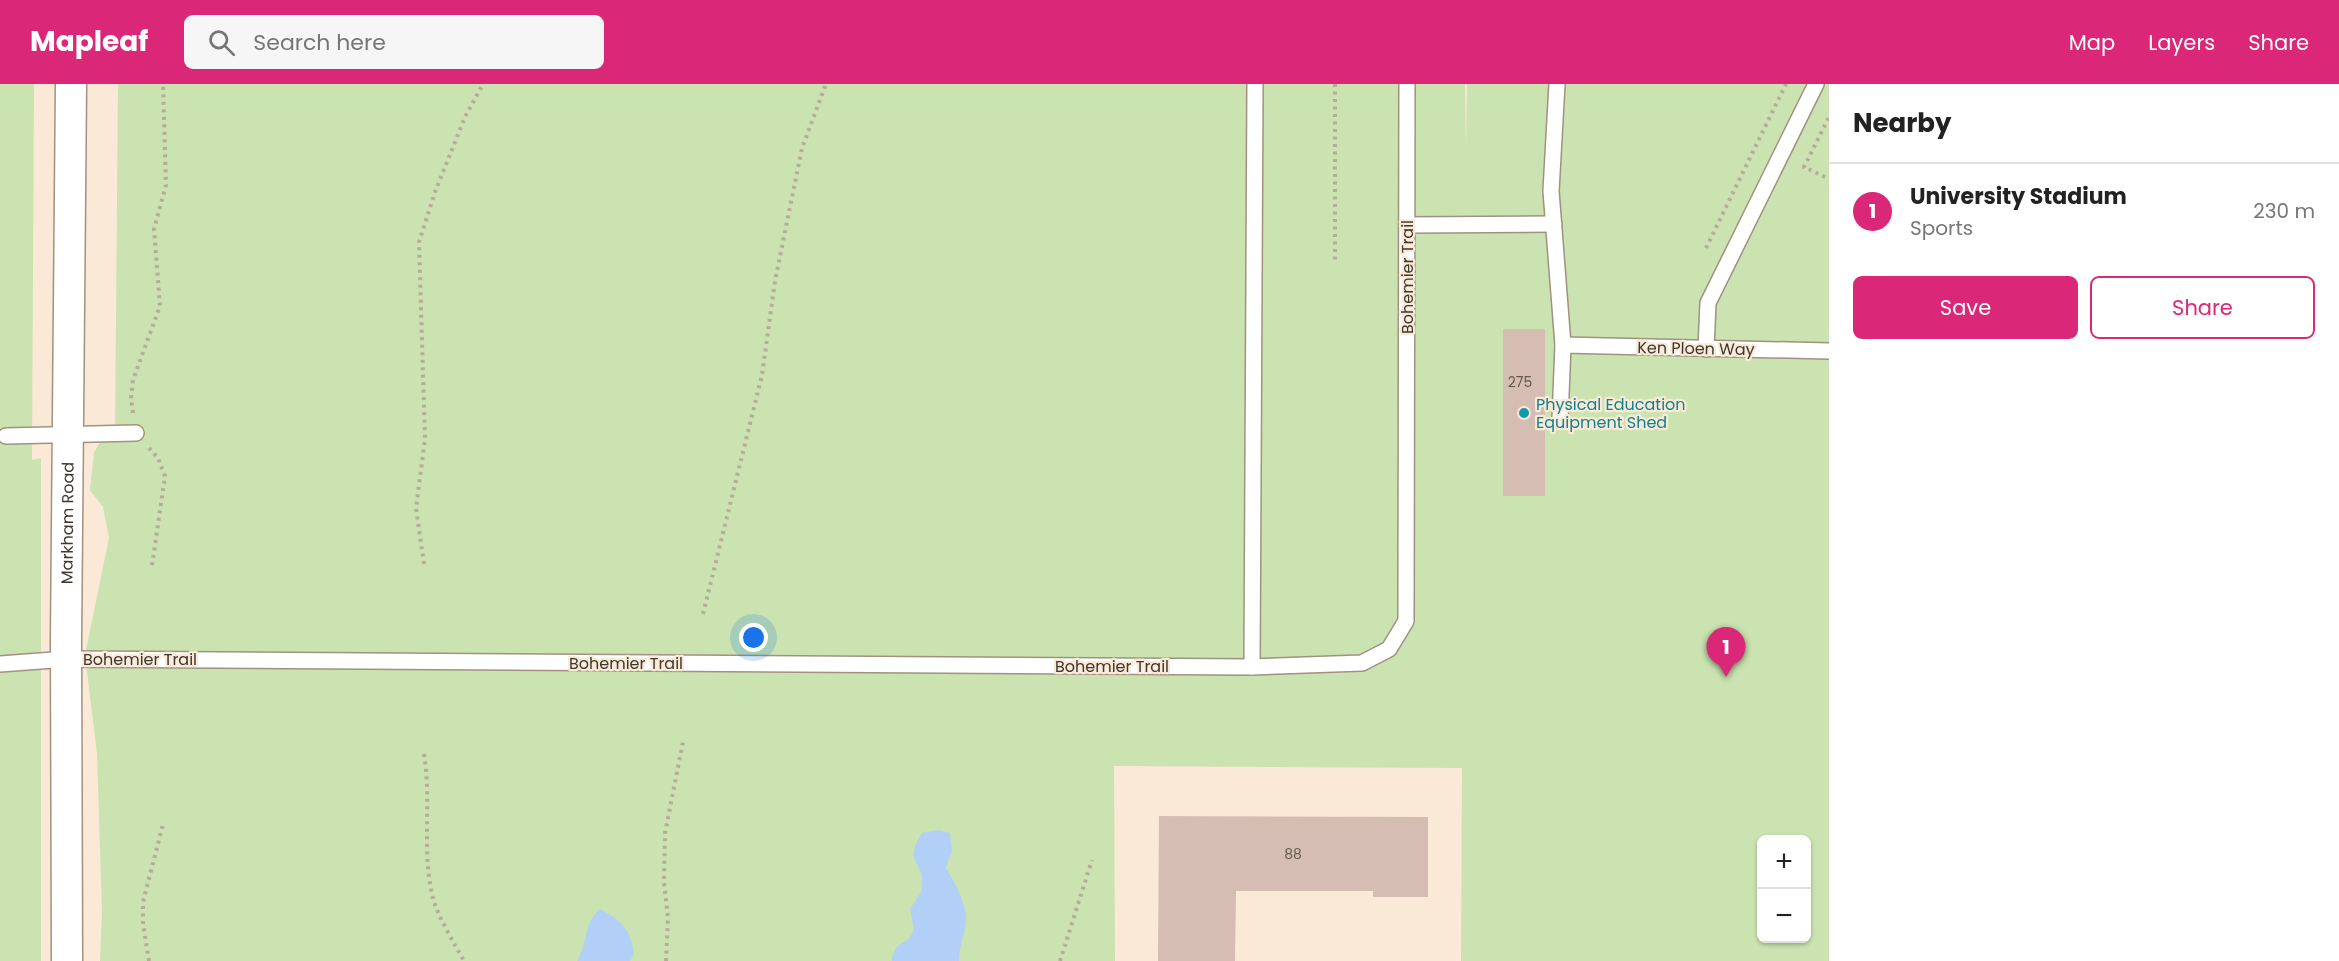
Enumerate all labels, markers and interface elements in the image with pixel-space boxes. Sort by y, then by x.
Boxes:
search box [184,15,604,69]
text: Mapleaf [30,22,148,61]
icon: search [205,26,238,59]
text: Search here [253,27,386,58]
text: Map [2069,28,2115,57]
text: Layers [2148,28,2215,57]
text: Share [2248,28,2309,57]
text: Nearby [1853,105,1951,141]
text: University Stadium [1910,181,2127,212]
text: 1 [1869,197,1876,225]
text: 230 m [2253,197,2315,225]
text: Sports [1910,214,1973,242]
street label: Bohemier Trail [1396,220,1419,334]
button: Save [1853,276,2078,339]
button: Share [2090,276,2315,339]
street label: Ken Ploen Way [1637,336,1755,361]
house number: 275 [1508,372,1532,392]
place label: Physical Education Equipment Shed [1536,393,1686,434]
marker: Physical Education Equipment Shed [1517,406,1531,420]
street label: Markham Road [56,462,80,584]
your location [739,623,768,652]
pin: 1 [1706,628,1746,677]
street label: Bohemier Trail [83,648,197,671]
street label: Bohemier Trail [569,652,683,675]
street label: Bohemier Trail [1055,655,1169,678]
map controls [1757,835,1811,943]
button: + [1757,835,1811,889]
house number: 88 [1284,844,1302,864]
button: − [1757,889,1811,943]

